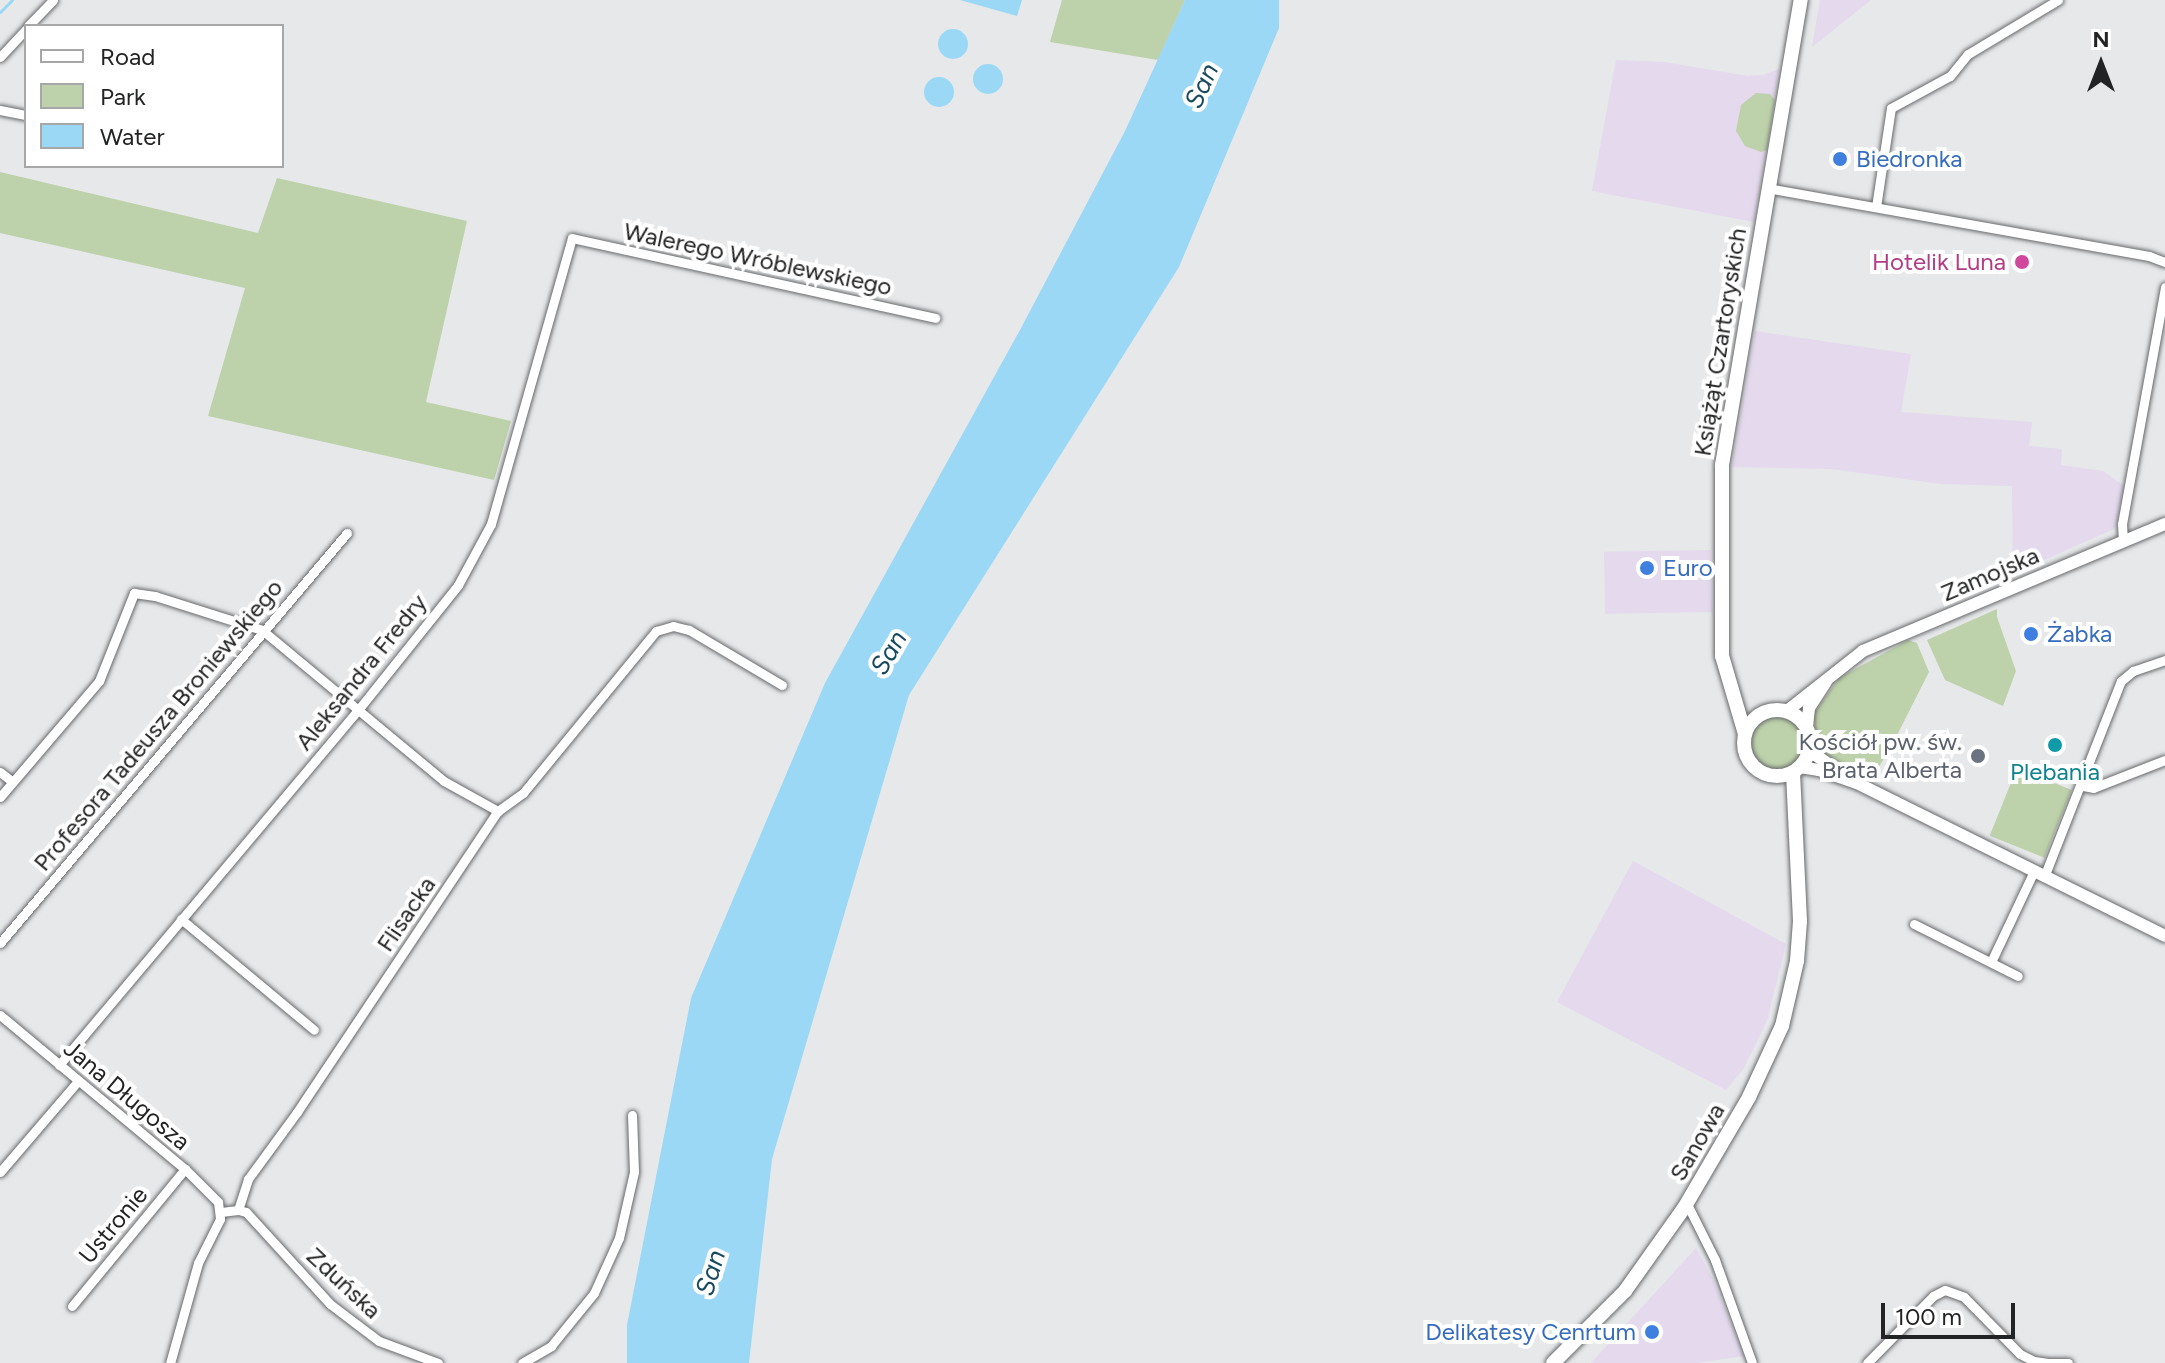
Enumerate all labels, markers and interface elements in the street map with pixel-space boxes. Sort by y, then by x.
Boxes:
legend [24,24,284,168]
north arrow [2061,24,2141,104]
text: N [2092,26,2110,53]
text: Road [100,42,155,71]
water label: San [1178,59,1226,113]
text: Park [100,82,146,111]
text: Water [100,122,165,151]
place label: Biedronka [1856,145,1962,173]
marker: Biedronka [1831,150,1849,168]
street label: Walerego Wróblewskiego [621,217,895,301]
street label: Książąt Czartoryskich [1688,226,1752,458]
place label: Hotelik Luna [1872,248,2006,276]
marker: Hotelik Luna [2013,253,2031,271]
street label: Zamojska [1937,541,2043,607]
place label: Euro [1663,554,1713,582]
marker: Euro [1638,559,1656,577]
street label: Profesora Tadeusza Broniewskiego [28,573,288,877]
street label: Aleksandra Fredry [289,588,433,756]
place label: Żabka [2047,620,2112,648]
water label: San [864,625,914,681]
marker: Żabka [2022,625,2040,643]
place label: Kościół pw. św. Brata Alberta [1799,728,1962,784]
marker: Plebania [2046,736,2064,754]
marker: Kościół pw. św. Brata Alberta [1969,747,1987,765]
place label: Plebania [2010,758,2100,786]
street label: Flisacka [371,871,441,957]
street label: Jana Długosza [58,1034,196,1156]
street label: Sanowa [1663,1098,1731,1186]
street label: Ustronie [73,1181,153,1269]
street label: Zduńska [301,1241,387,1325]
water label: San [689,1247,733,1299]
scale bar [1885,1287,2019,1337]
text: 100 m [1895,1302,1962,1331]
place label: Delikatesy Cenrtum [1425,1318,1636,1346]
marker: Delikatesy Cenrtum [1643,1323,1661,1341]

